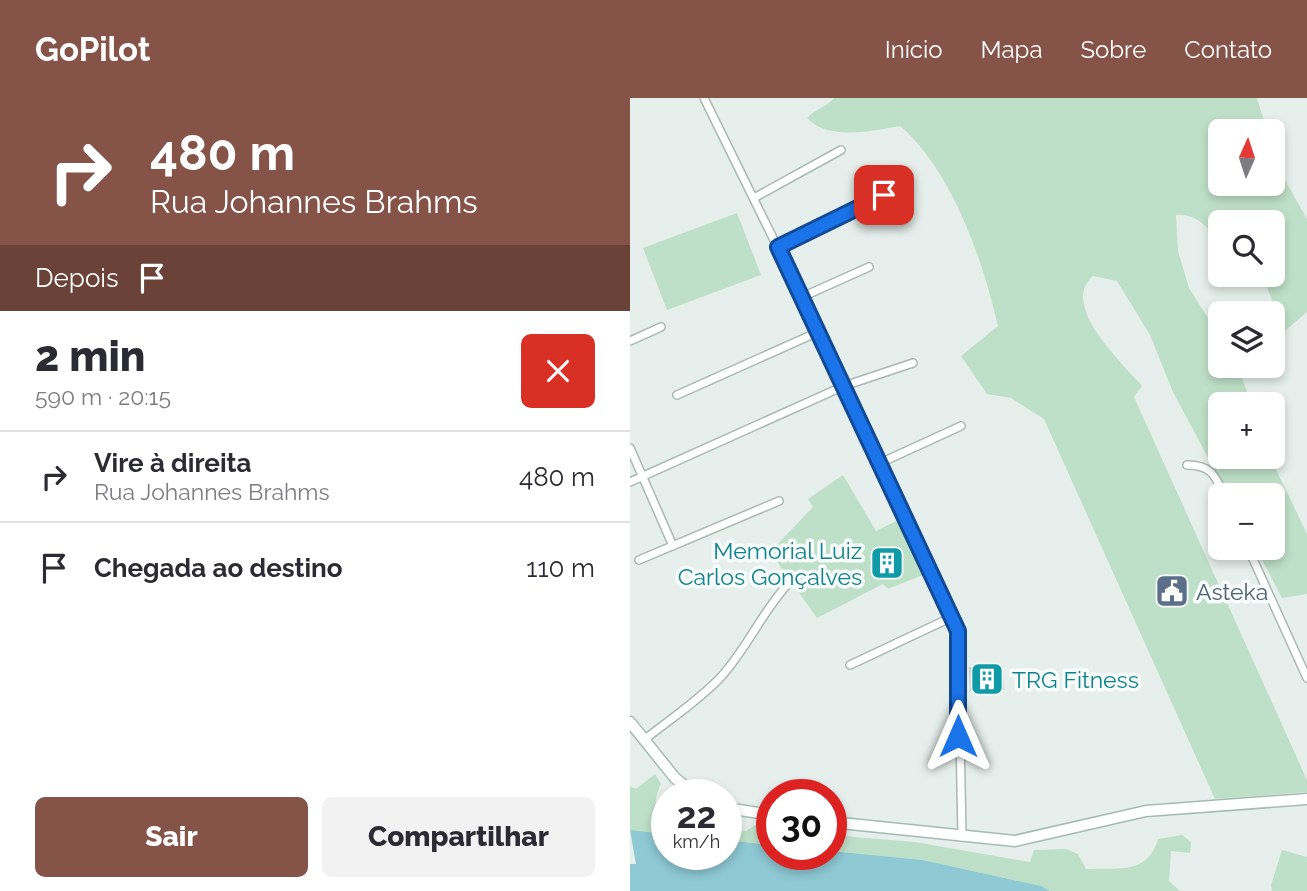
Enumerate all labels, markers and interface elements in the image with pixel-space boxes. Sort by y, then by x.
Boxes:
text: GoPilot [35,30,150,69]
text: Início [885,35,943,64]
text: Mapa [981,35,1042,64]
text: Sobre [1080,35,1146,64]
text: Contato [1184,35,1272,64]
north arrow [1208,119,1284,196]
map controls [1208,119,1285,560]
text: 480 m [150,124,295,181]
icon: right [35,126,126,217]
pin [854,165,914,225]
icon: arrive [865,176,903,214]
text: Rua Johannes Brahms [150,183,478,220]
button: search [1208,210,1285,287]
icon: arrive [133,259,171,297]
text: Depois [35,263,119,293]
button: layers [1208,301,1285,378]
text: 2 min [35,332,145,381]
button: close [521,334,595,408]
text: 590 m · 20:15 [35,383,171,410]
button: + [1208,392,1285,469]
text: Vire à direita [94,448,251,478]
icon: right [35,458,73,496]
text: 480 m [519,462,595,492]
text: Rua Johannes Brahms [94,478,330,505]
button: − [1208,483,1285,560]
place label: Memorial Luiz Carlos Gonçalves [678,537,862,590]
building icon: Memorial Luiz Carlos Gonçalves [868,544,906,582]
icon: arrive [35,549,73,587]
text: Chegada ao destino [94,553,343,583]
text: 110 m [526,553,595,583]
public building icon: Asteka [1153,572,1191,610]
place label: Asteka [1196,578,1268,605]
building icon: TRG Fitness [968,660,1006,698]
place label: TRG Fitness [1012,666,1139,693]
position arrow [921,699,995,773]
speed limit sign: 30 [756,779,847,870]
text: 22 [677,795,716,836]
button: Sair [35,797,308,877]
button: Compartilhar [322,797,595,877]
text: km/h [673,831,720,852]

